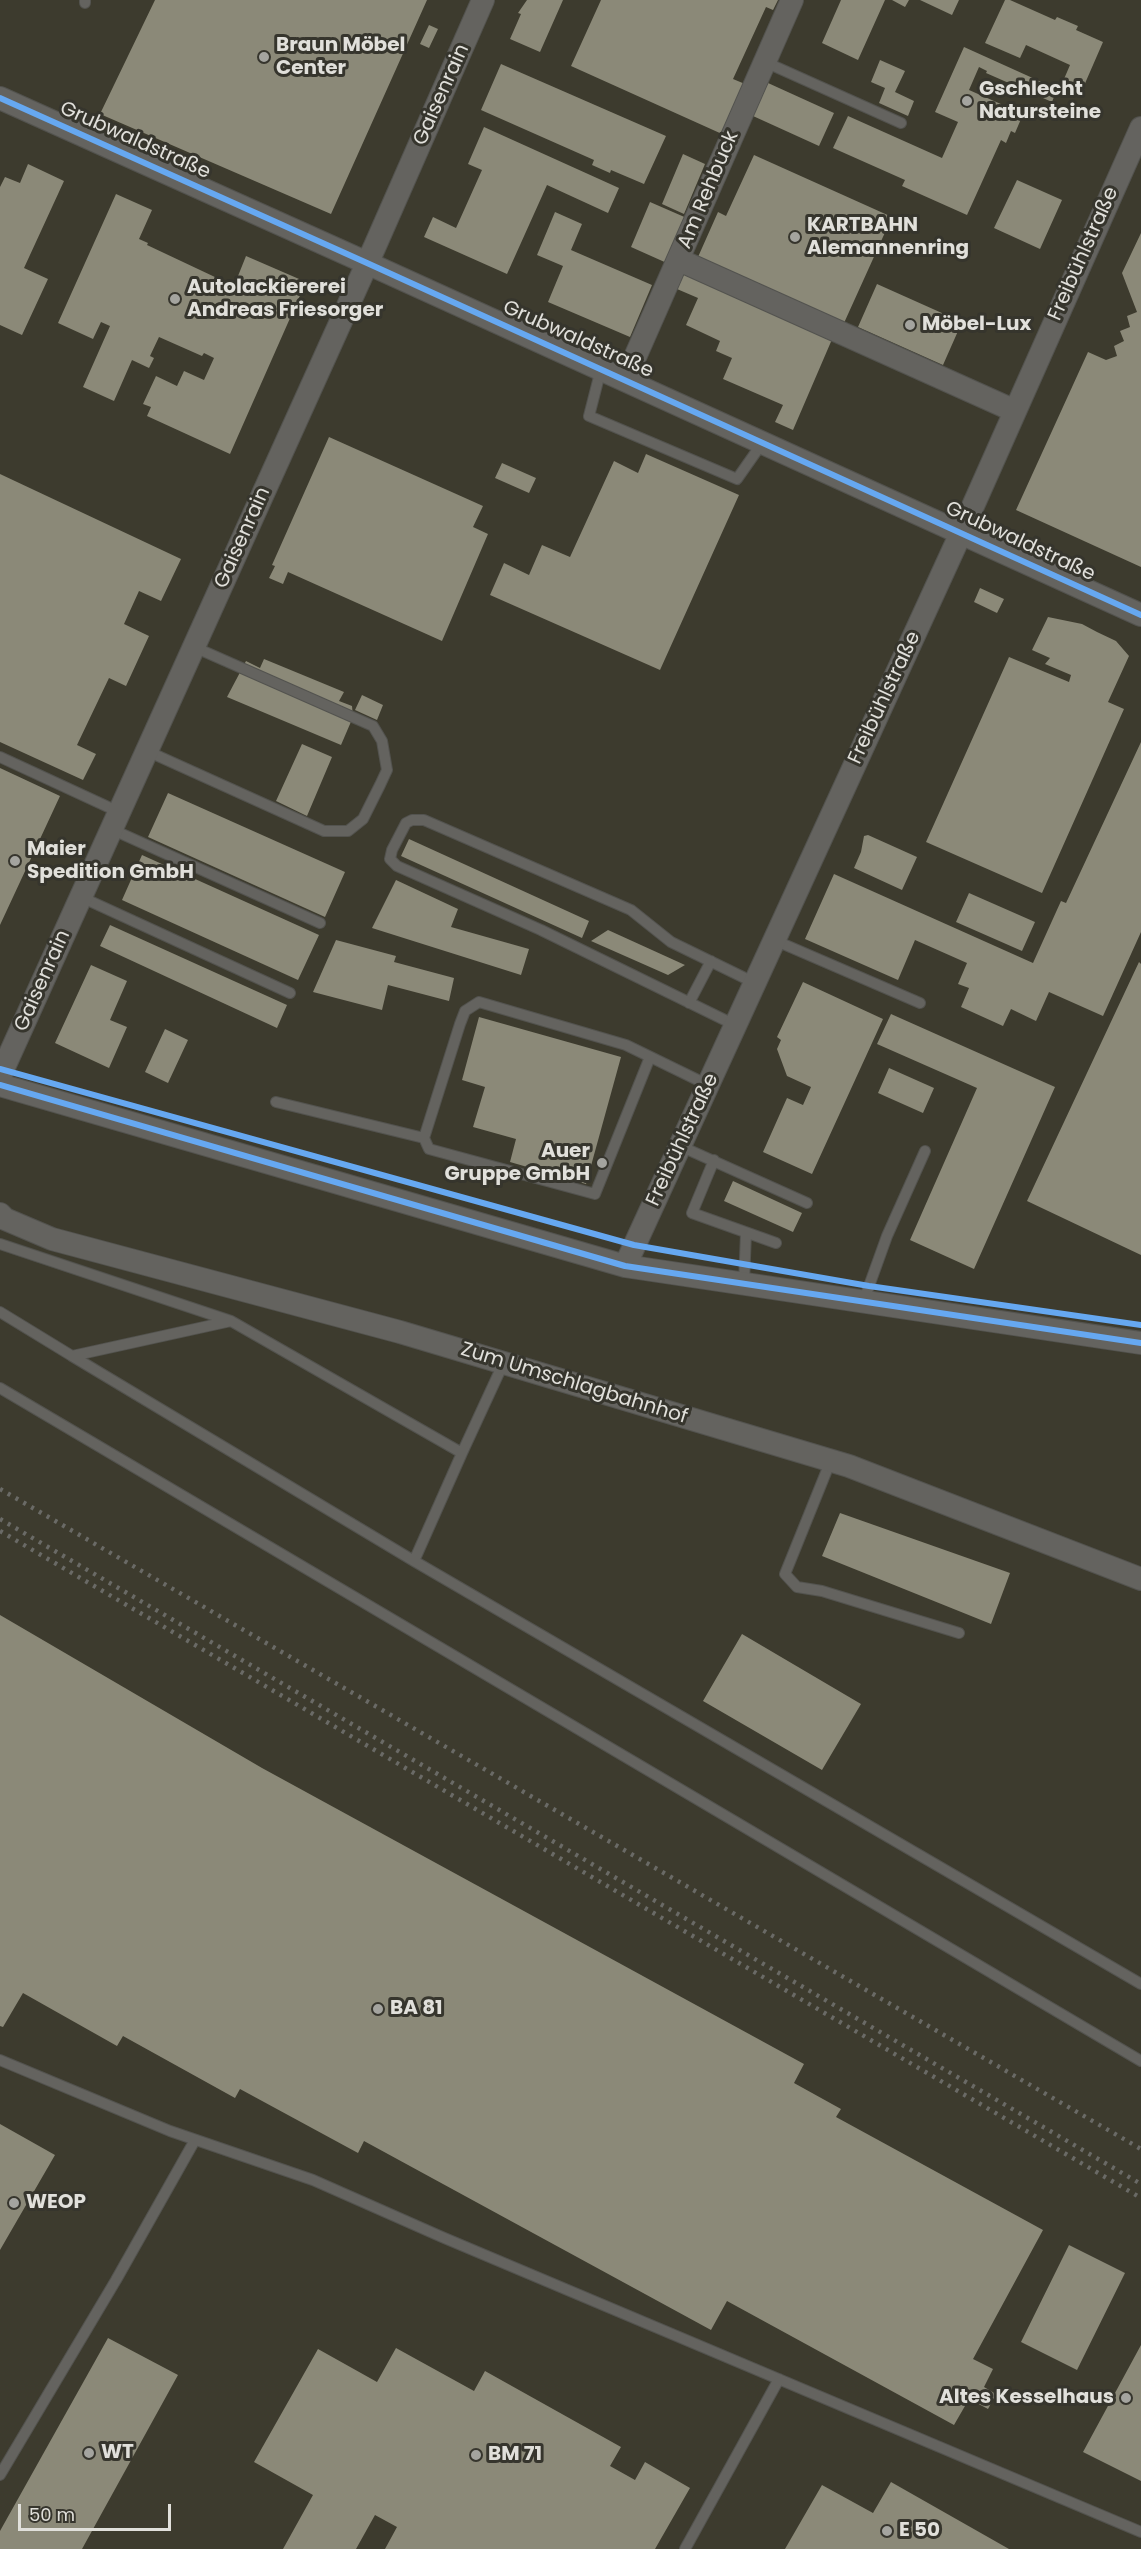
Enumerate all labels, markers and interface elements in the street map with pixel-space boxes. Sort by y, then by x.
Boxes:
place label: Braun Möbel Center [276,34,405,81]
street label: Gaisenrain [409,41,475,149]
marker: Braun Möbel Center [257,50,271,64]
place label: Gschlecht Natursteine [979,78,1101,125]
marker: Gschlecht Natursteine [960,94,974,108]
street label: Grubwaldstraße [56,97,214,185]
street label: Am Rehbuck [673,128,745,252]
street label: Freibühlstraße [1044,184,1124,324]
place label: KARTBAHN Alemannenring [807,214,969,261]
marker: KARTBAHN Alemannenring [788,230,802,244]
place label: Autolackiererei Andreas Friesorger [187,276,383,323]
marker: Autolackiererei Andreas Friesorger [168,292,182,306]
street label: Grubwaldstraße [499,296,657,384]
place label: Möbel-Lux [922,313,1031,337]
marker: Möbel-Lux [903,318,917,332]
street label: Gaisenrain [210,484,276,592]
street label: Grubwaldstraße [941,497,1099,587]
street label: Freibühlstraße [844,628,926,768]
place label: Maier Spedition GmbH [27,838,194,885]
marker: Maier Spedition GmbH [8,854,22,868]
street label: Gaisenrain [10,927,76,1035]
street label: Freibühlstraße [642,1070,724,1210]
place label: Auer Gruppe GmbH [444,1140,590,1187]
marker: Auer Gruppe GmbH [595,1156,609,1170]
street label: Zum Umschlagbahnhof [458,1338,690,1430]
place label: BA 81 [390,1997,443,2021]
marker: BA 81 [371,2002,385,2016]
place label: WEOP [26,2191,86,2215]
marker: WEOP [7,2196,21,2210]
place label: Altes Kesselhaus [939,2386,1114,2410]
marker: Altes Kesselhaus [1119,2391,1133,2405]
place label: WT [101,2441,134,2465]
place label: BM 71 [488,2443,542,2467]
marker: WT [82,2446,96,2460]
marker: BM 71 [469,2448,483,2462]
scale bar [21,2492,174,2530]
text: 50 m [29,2502,75,2527]
place label: E 50 [899,2519,940,2543]
marker: E 50 [880,2524,894,2538]

